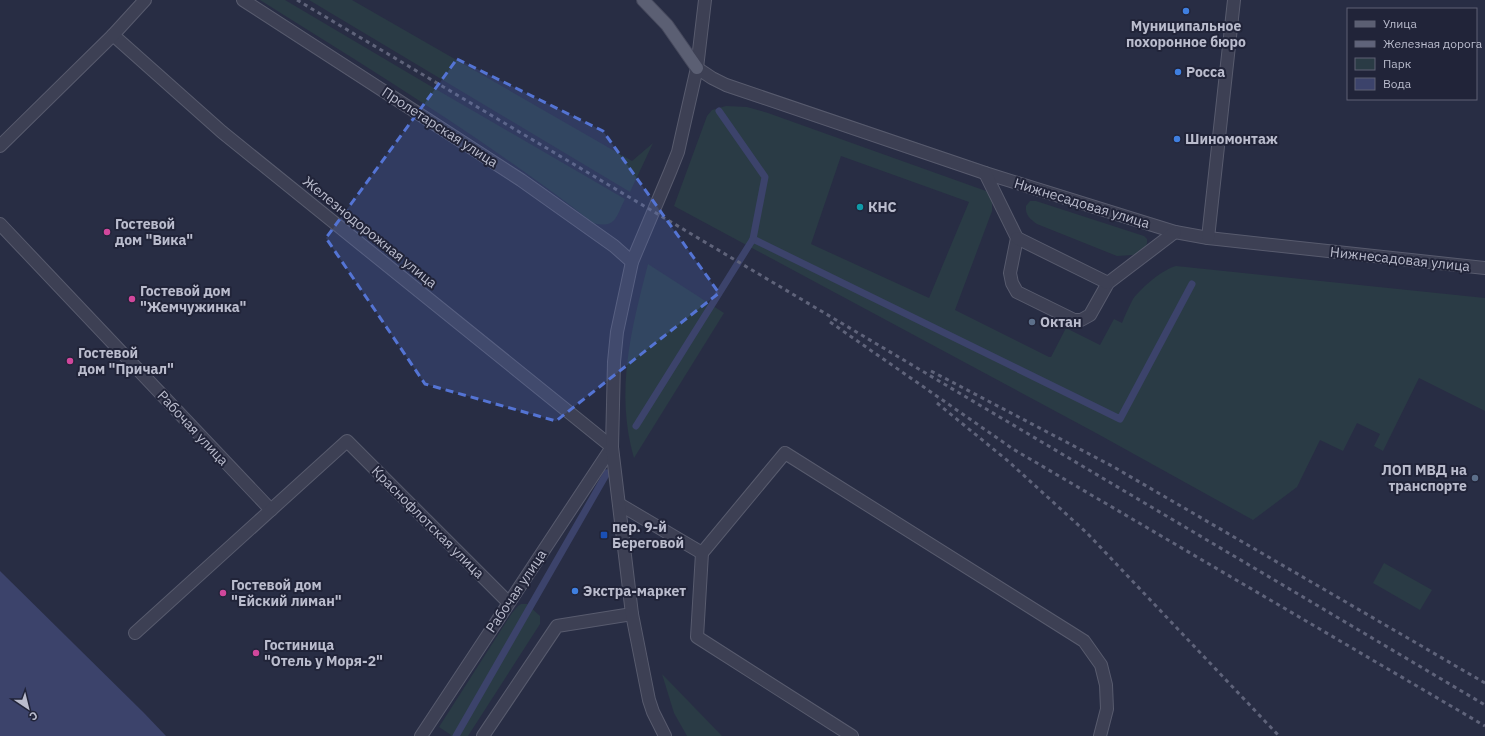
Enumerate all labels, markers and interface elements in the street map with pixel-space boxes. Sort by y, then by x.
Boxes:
marker: Муниципальное похоронное бюро [1181,6,1191,16]
legend [1347,8,1477,100]
text: Улица [1383,16,1417,31]
place label: Муниципальное похоронное бюро [1126,17,1246,51]
text: Железная дорога [1383,36,1483,51]
text: Парк [1383,56,1412,71]
place label: Росса [1186,63,1225,81]
marker: Росса [1173,67,1183,77]
text: Вода [1383,76,1412,91]
street label: Пролетарская улица [379,83,502,172]
place label: Шиномонтаж [1185,130,1278,148]
marker: Шиномонтаж [1172,134,1182,144]
street label: Железнодорожная улица [299,172,441,292]
street label: Нижнесадовая улица [1012,174,1152,232]
place label: КНС [868,198,897,216]
marker: КНС [855,202,865,212]
place label: Гостевой дом "Вика" [115,215,193,249]
marker: Гостевой дом "Вика" [102,227,112,237]
street label: Нижнесадовая улица [1329,243,1471,275]
place label: Гостевой дом "Жемчужинка" [140,282,247,316]
marker: Гостевой дом "Жемчужинка" [127,294,137,304]
place label: Октан [1040,313,1082,331]
marker: Октан [1027,317,1037,327]
place label: Гостевой дом "Причал" [78,344,174,378]
marker: Гостевой дом "Причал" [65,356,75,366]
street label: Рабочая улица [154,387,233,470]
place label: ЛОП МВД на транспорте [1381,461,1467,495]
street label: Краснофлотская улица [368,462,489,583]
marker: ЛОП МВД на транспорте [1470,473,1480,483]
place label: пер. 9-й Береговой [612,518,684,552]
marker: пер. 9-й Береговой [599,530,609,540]
street label: Рабочая улица [482,546,551,636]
place label: Гостевой дом "Ейский лиман" [231,576,342,610]
place label: Экстра-маркет [583,582,686,600]
marker: Экстра-маркет [570,586,580,596]
marker: Гостевой дом "Ейский лиман" [218,588,228,598]
place label: Гостиница "Отель у Моря-2" [264,636,383,670]
marker: Гостиница "Отель у Моря-2" [251,648,261,658]
north arrow [8,688,48,728]
text: С [27,708,41,724]

